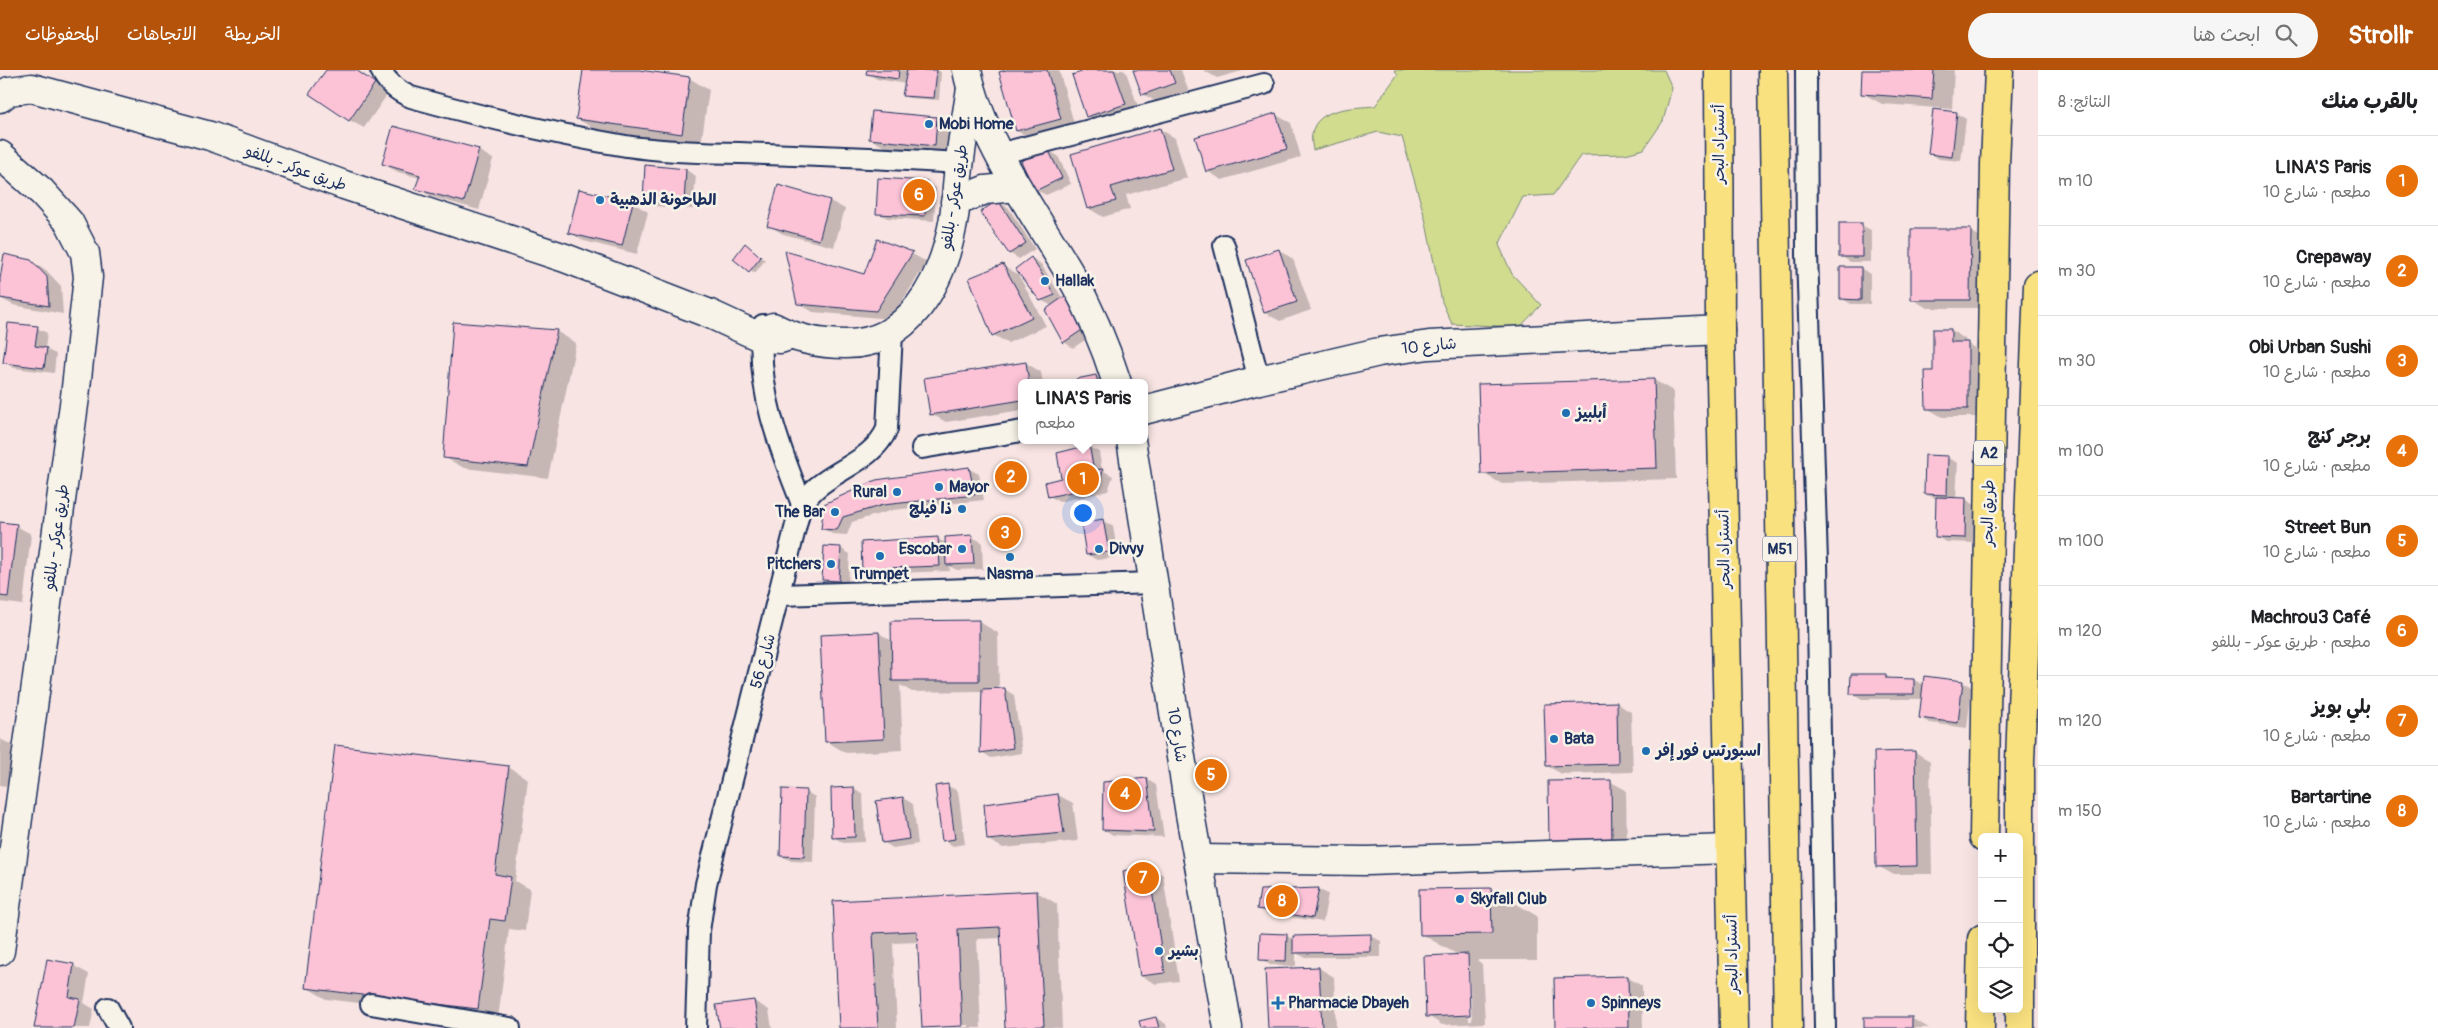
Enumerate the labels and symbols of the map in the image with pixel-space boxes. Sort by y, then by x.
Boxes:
street label: أتستراد البحر [1709,104,1729,186]
place label: Mobi Home [939,114,1015,134]
marker: Mobi Home [923,118,935,130]
street label: طريق عوكر - بللفو [242,140,349,196]
street label: طريق عوكر - بللفو [936,143,972,252]
pin: 6 [903,176,935,214]
place label: الطاحونة الذهبية [610,190,716,210]
marker: الطاحونة الذهبية [594,194,606,206]
place label: Hallak [1055,271,1095,291]
marker: Hallak [1039,275,1051,287]
street label: شارع 10 [1400,333,1458,360]
place label: أبلبيز [1574,402,1607,423]
marker: أبلبيز [1560,407,1572,419]
road number: A2 [1974,440,2004,466]
pin: 2 [995,458,1027,496]
pin: 1 [1067,460,1099,498]
place label: Mayor [949,477,989,497]
street label: طريق البحر [1977,479,1999,549]
marker: Mayor [933,481,945,493]
place label: Rural [853,482,887,502]
street label: طريق عوكر - بللفو [39,483,73,592]
marker: Rural [891,486,903,498]
place label: ذا فيلج [909,499,952,519]
your location [1070,500,1096,526]
place label: The Bar [774,502,825,522]
marker: ذا فيلج [956,503,968,515]
marker: The Bar [829,506,841,518]
street label: أتستراد البحر [1713,509,1735,591]
pin: 3 [989,514,1021,552]
road number: M51 [1762,536,1798,562]
place label: Escobar [899,539,952,559]
place label: Divvy [1109,539,1144,559]
marker: Escobar [956,543,968,555]
marker: Divvy [1093,543,1105,555]
marker: Trumpet [874,550,886,562]
marker: Nasma [1004,551,1016,563]
place label: Pitchers [766,554,822,574]
marker: Pitchers [825,558,837,570]
place label: Trumpet [850,564,909,584]
place label: Nasma [986,564,1034,584]
street label: شارع 56 [746,631,781,691]
street label: شارع 10 [1162,706,1191,764]
place label: Bata [1564,729,1594,749]
marker: Bata [1548,733,1560,745]
place label: اسبورتس فور إفر [1654,741,1761,761]
marker: اسبورتس فور إفر [1640,745,1652,757]
pin: 5 [1195,756,1227,794]
pin: 4 [1109,775,1141,813]
pin: 7 [1127,859,1159,897]
pin: 8 [1266,882,1298,920]
place label: Skyfall Club [1470,889,1547,909]
marker: Skyfall Club [1454,893,1466,905]
street label: أتستراد البحر [1721,914,1743,996]
place label: بشير [1167,941,1199,961]
marker: بشير [1153,945,1165,957]
place label: Pharmacie Dbayeh [1288,993,1409,1013]
place label: Spinneys [1601,993,1661,1013]
marker: Pharmacie Dbayeh [1272,997,1284,1009]
marker: Spinneys [1585,997,1597,1009]

